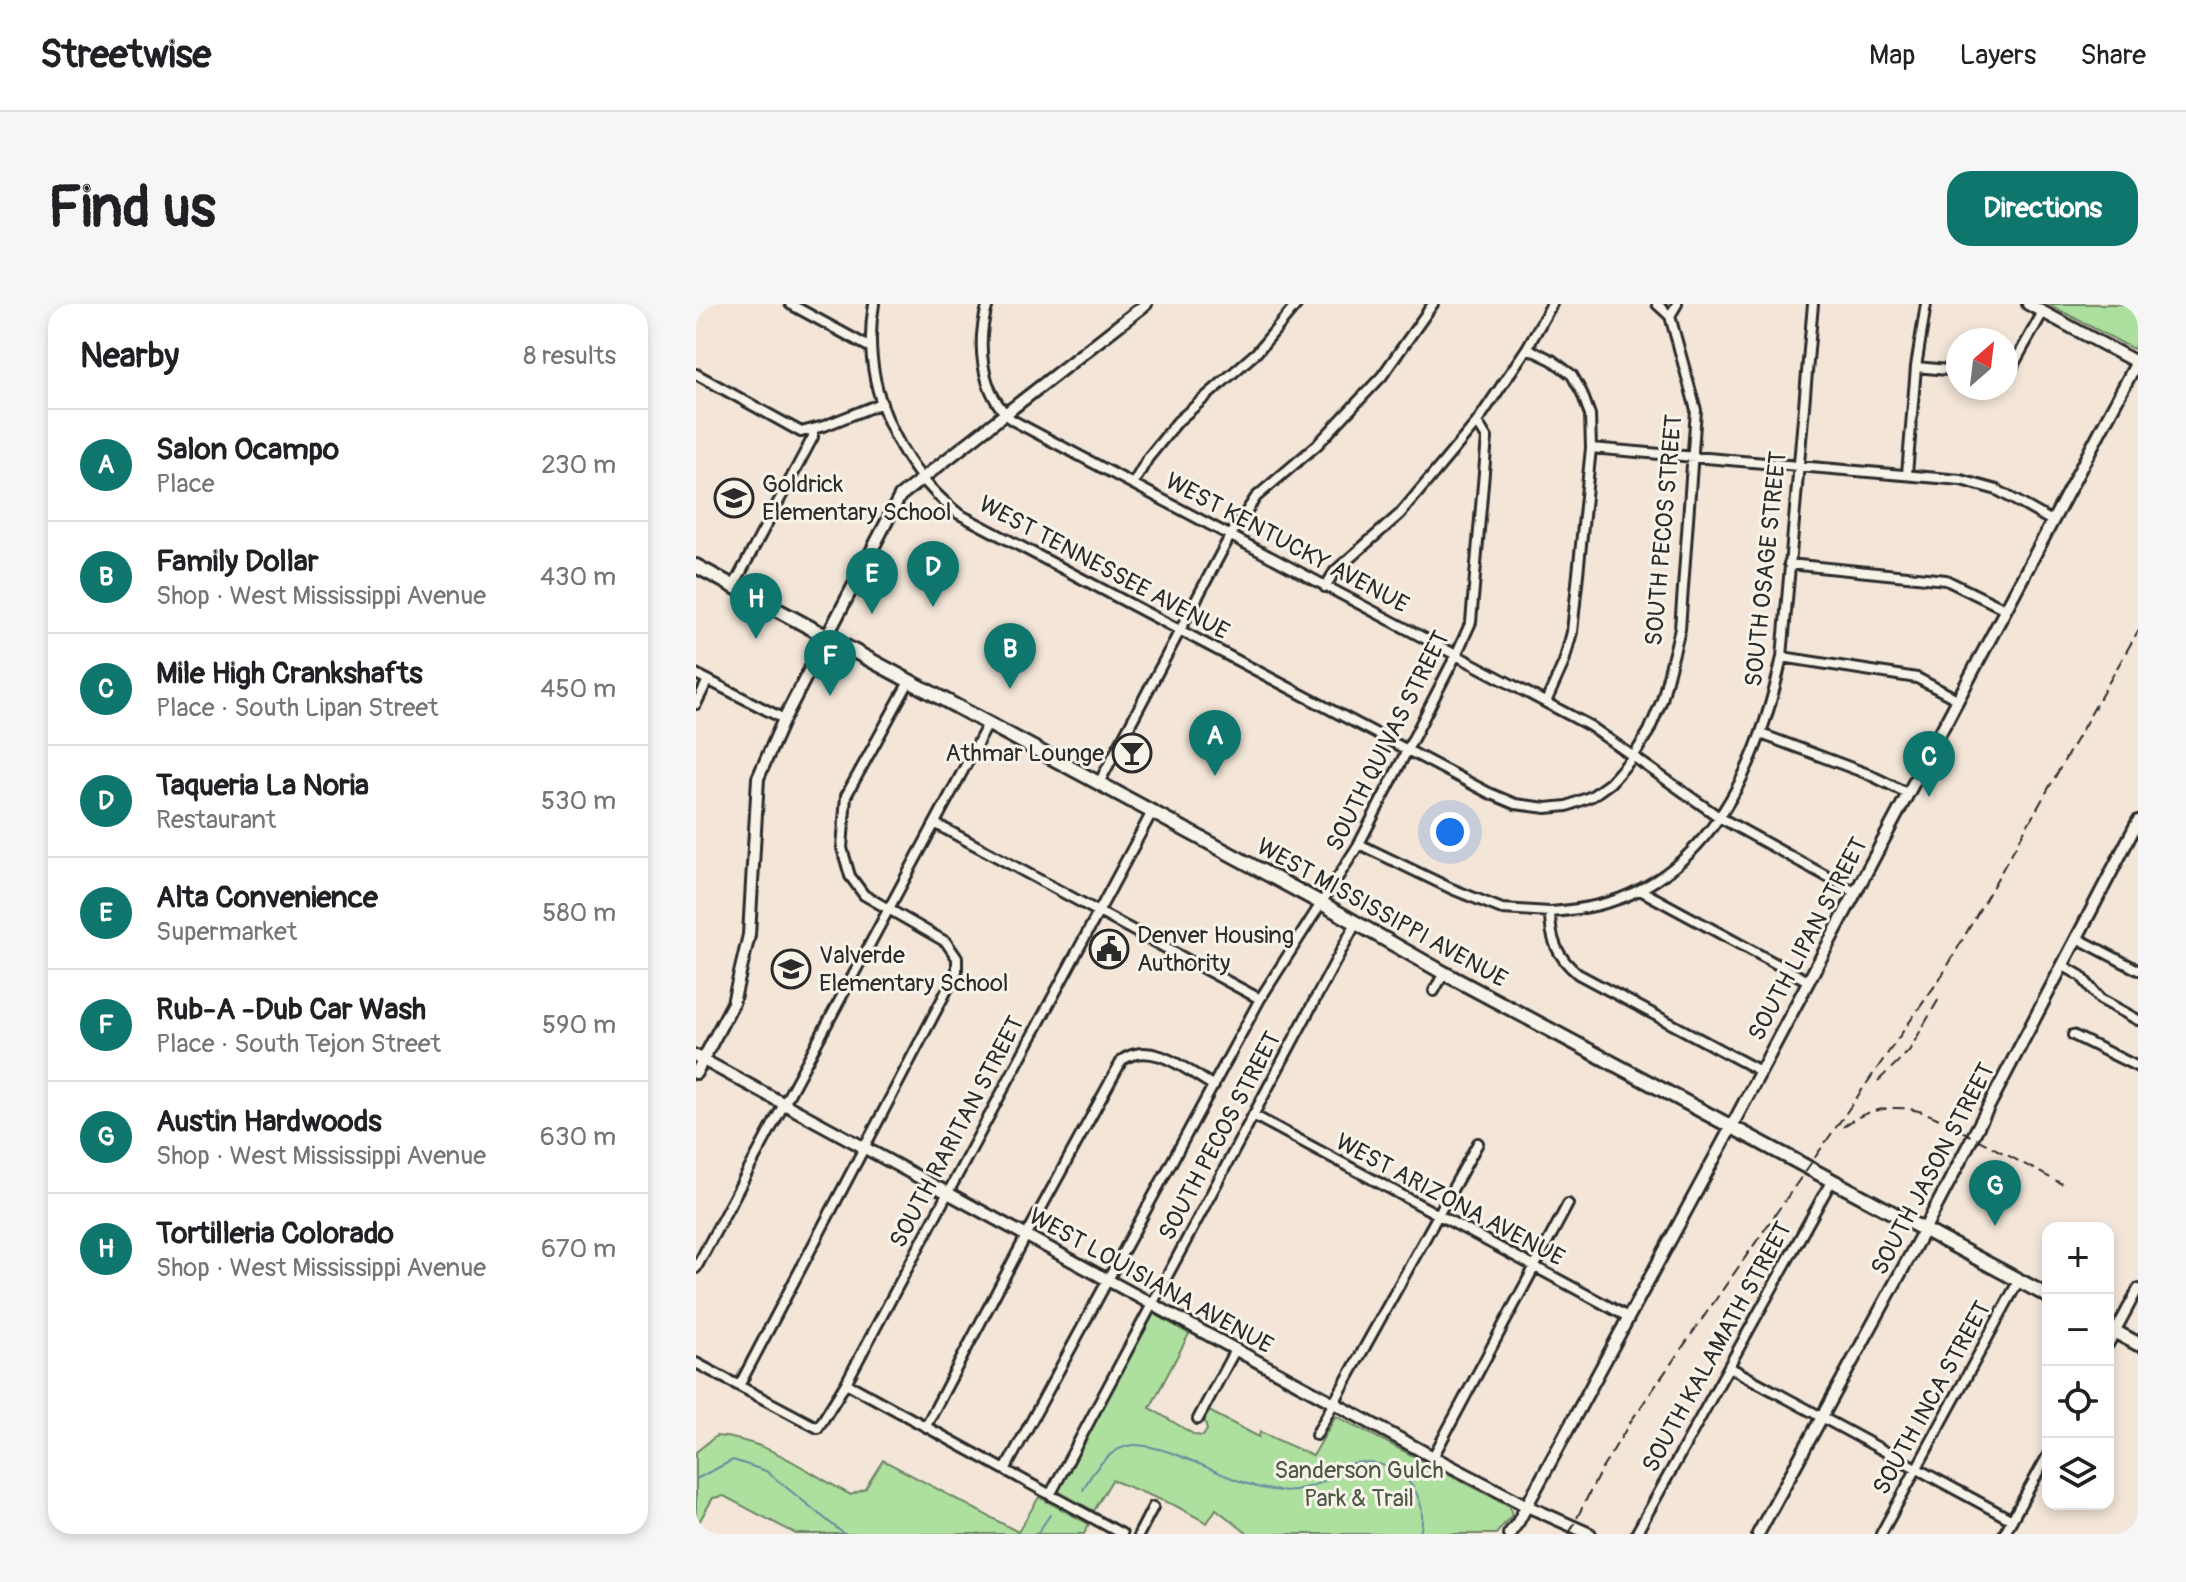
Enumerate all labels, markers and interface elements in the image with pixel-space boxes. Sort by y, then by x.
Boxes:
text: Streetwise [40,31,211,79]
text: Map [1869,38,1915,73]
text: Layers [1959,38,2036,73]
text: Share [2080,38,2146,73]
button: Directions [1947,171,2138,246]
text: Find us [48,174,216,243]
north arrow [1946,328,2018,400]
text: Nearby [80,335,179,378]
text: 8 results [523,340,616,372]
street label: SOUTH PECOS STREET [1639,413,1689,647]
text: Salon Ocampo [156,431,339,468]
text: A [98,449,114,481]
text: 230 m [541,449,616,481]
street label: SOUTH OSAGE STREET [1739,450,1793,688]
street label: WEST KENTUCKY AVENUE [1160,467,1414,619]
text: Place [156,468,215,500]
place label: Goldrick Elementary School [762,470,952,527]
school or university icon: Goldrick Elementary School [713,477,755,519]
street label: WEST TENNESSEE AVENUE [974,490,1234,646]
pin: D [907,541,959,607]
text: Family Dollar [156,543,319,580]
pin: E [846,548,898,614]
text: B [99,561,113,593]
text: 430 m [540,561,616,593]
pin: H [730,573,782,639]
text: Shop · West Mississippi Avenue [156,580,486,612]
pin: B [984,623,1036,689]
street label: SOUTH QUIVAS STREET [1320,626,1456,856]
pin: F [804,630,856,696]
text: Mile High Crankshafts [156,655,423,692]
text: C [98,673,114,705]
text: 450 m [540,673,616,705]
text: Place · South Lipan Street [156,692,439,724]
pin: A [1189,710,1241,776]
pin: C [1903,731,1955,797]
bar icon: Athmar Lounge [1111,732,1153,774]
place label: Athmar Lounge [945,739,1104,768]
text: Taqueria La Noria [156,767,369,804]
text: D [98,785,114,817]
text: 530 m [541,785,616,817]
text: Restaurant [156,804,276,836]
your location [1430,812,1470,852]
street label: WEST MISSISSIPPI AVENUE [1252,832,1512,994]
street label: SOUTH LIPAN STREET [1742,832,1874,1046]
text: Alta Convenience [156,879,378,916]
text: E [99,897,113,929]
text: 580 m [542,897,616,929]
text: Supermarket [156,916,297,948]
place label: Denver Housing Authority [1137,921,1294,978]
public building icon: Denver Housing Authority [1088,928,1130,970]
place label: Valverde Elementary School [819,941,1009,998]
school or university icon: Valverde Elementary School [770,948,812,990]
text: Rub-A -Dub Car Wash [156,991,426,1028]
text: F [98,1009,114,1041]
text: 590 m [542,1009,616,1041]
street label: SOUTH RARITAN STREET [884,1011,1030,1253]
street label: SOUTH PECOS STREET [1153,1027,1287,1245]
text: Place · South Tejon Street [156,1028,441,1060]
street label: SOUTH JASON STREET [1865,1058,2001,1280]
text: Austin Hardwoods [156,1103,382,1140]
text: G [97,1121,115,1153]
text: 630 m [540,1121,616,1153]
street label: WEST ARIZONA AVENUE [1331,1127,1569,1273]
text: Shop · West Mississippi Avenue [156,1140,486,1172]
pin: G [1969,1160,2021,1226]
street label: WEST LOUISIANA AVENUE [1024,1202,1278,1360]
text: Tortilleria Colorado [156,1215,394,1252]
street label: SOUTH KALAMATH STREET [1636,1217,1798,1477]
map controls [2042,1222,2114,1510]
button: + [2042,1222,2114,1294]
text: H [98,1233,114,1265]
text: 670 m [541,1233,616,1265]
text: Shop · West Mississippi Avenue [156,1252,486,1284]
button: − [2042,1294,2114,1366]
street label: SOUTH INCA STREET [1867,1296,1997,1500]
button: locate [2042,1366,2114,1438]
button: layers [2042,1438,2114,1510]
park label: Sanderson Gulch Park & Trail [1274,1456,1444,1513]

